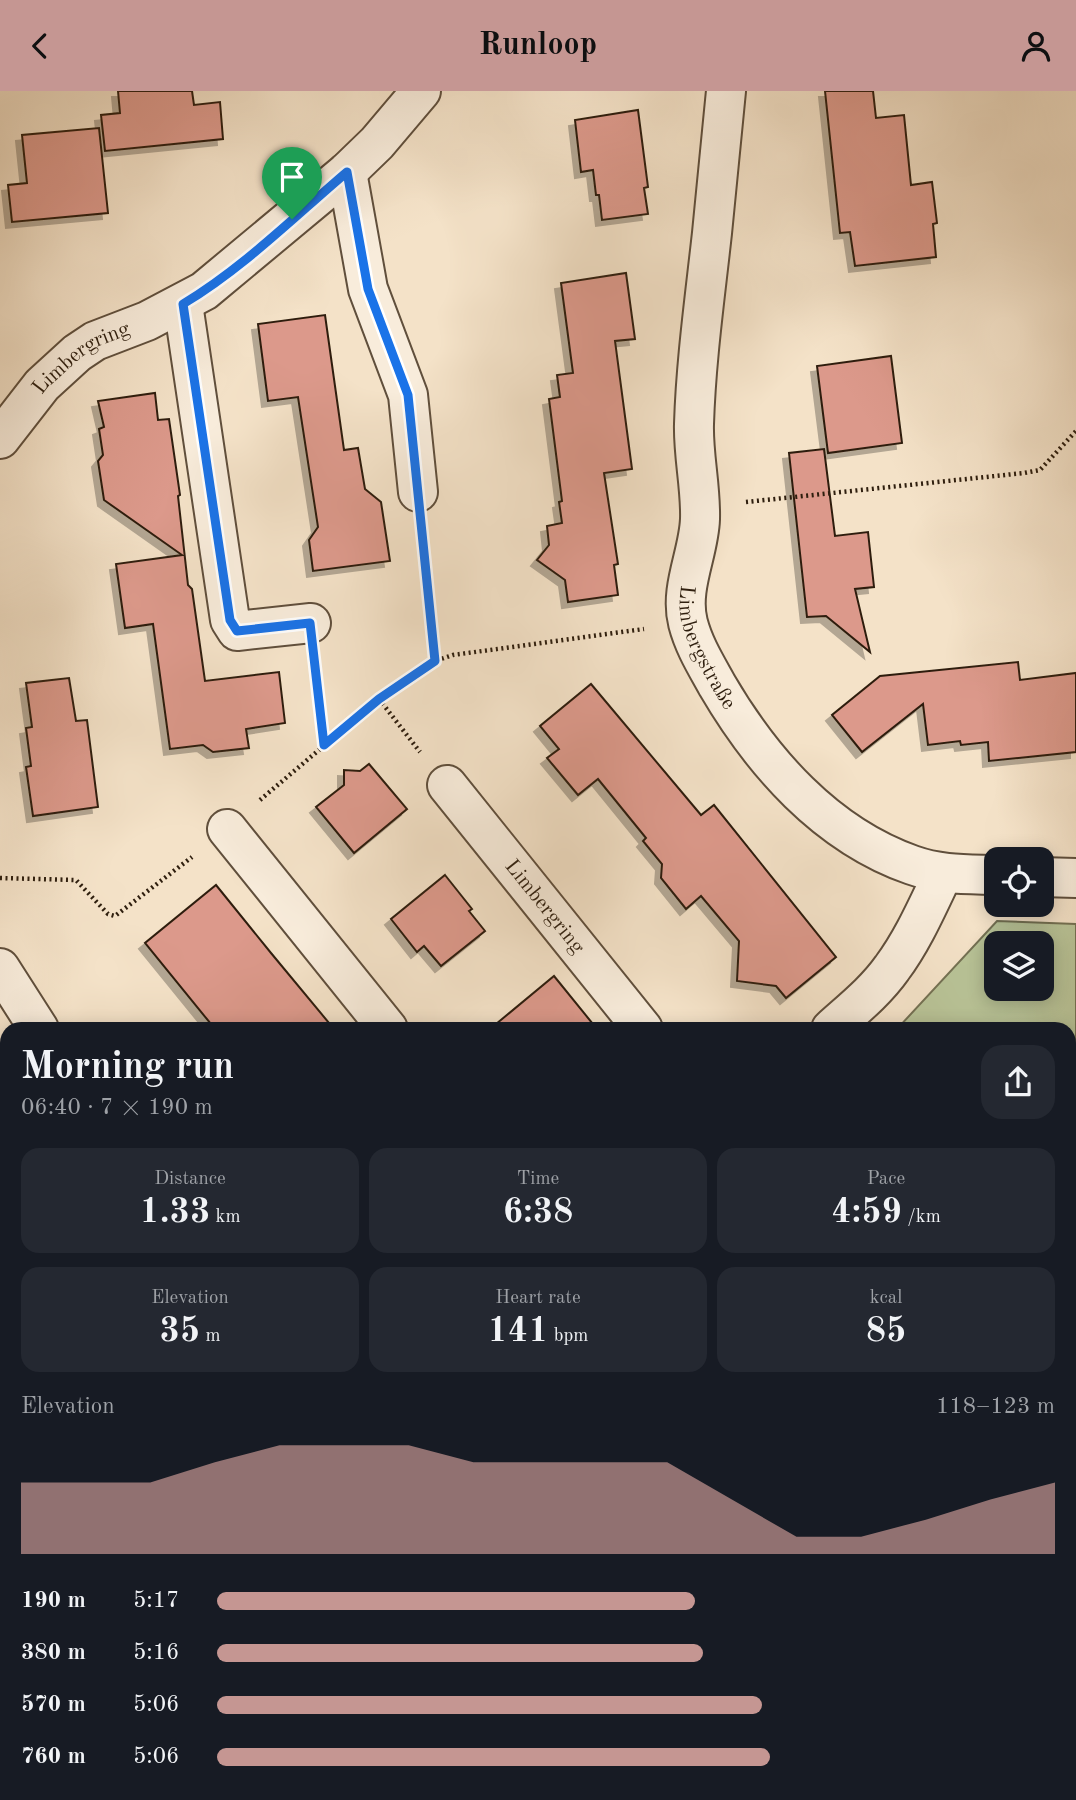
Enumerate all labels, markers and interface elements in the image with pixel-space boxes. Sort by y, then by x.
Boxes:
icon: back [21,27,59,65]
icon: person [1017,27,1055,65]
text: Runloop [479,30,597,62]
pin [262,147,322,219]
icon: arrive [273,158,311,196]
street label: Limbergring [29,318,133,398]
street label: Limbergstraße [675,584,740,713]
map controls [984,847,1054,1001]
button: locate [984,847,1054,917]
street label: Limbergring [501,856,589,958]
button: layers [984,931,1054,1001]
button: share [981,1045,1055,1119]
text: Morning run [21,1049,234,1087]
text: 06:40 · 7 × 190 m [21,1096,213,1119]
text: Distance [154,1170,226,1189]
text: Time [517,1170,559,1189]
text: Pace [867,1170,905,1189]
text: 1.33 [140,1195,210,1230]
text: 6:38 [503,1195,573,1230]
text: 4:59 [831,1195,902,1230]
text: km [210,1208,241,1227]
text: /km [902,1208,941,1227]
text: Elevation [151,1289,229,1308]
text: Heart rate [495,1289,581,1308]
text: kcal [870,1289,902,1308]
text: 35 [159,1314,200,1349]
text: 141 [488,1314,548,1349]
text: 85 [866,1314,906,1349]
text: m [200,1327,221,1346]
text: bpm [548,1327,588,1346]
text: Elevation [21,1395,115,1418]
text: 118–123 m [936,1395,1055,1418]
text: 190 m [21,1589,86,1612]
text: 5:17 [133,1589,179,1612]
text: 380 m [21,1641,86,1664]
text: 5:16 [133,1641,179,1664]
text: 570 m [21,1693,86,1716]
text: 5:06 [133,1693,179,1716]
text: 760 m [21,1745,86,1768]
text: 5:06 [133,1745,179,1768]

